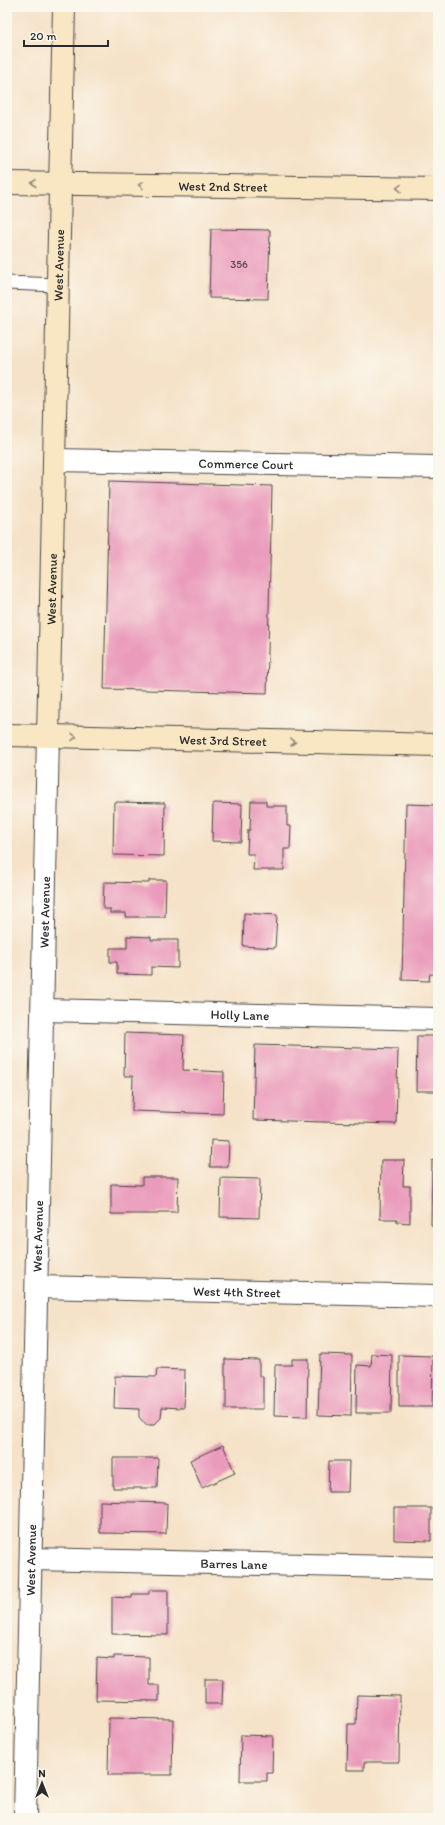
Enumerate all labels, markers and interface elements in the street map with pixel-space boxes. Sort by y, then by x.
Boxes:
scale bar [24,22,108,48]
text: 20 m [30,29,57,43]
street label: West 2nd Street [178,178,268,195]
one-way arrow [31,179,37,187]
one-way arrow [138,181,144,189]
one-way arrow [396,184,402,192]
street label: West Avenue [51,229,67,301]
house number: 356 [230,258,248,271]
street label: Commerce Court [198,456,294,472]
street label: West Avenue [43,553,60,625]
street label: West 3rd Street [179,732,267,749]
one-way arrow [71,733,77,741]
one-way arrow [290,737,296,746]
street label: West Avenue [36,876,53,948]
street label: Holly Lane [210,1007,269,1023]
street label: West Avenue [30,1200,46,1272]
street label: West 4th Street [193,1284,281,1300]
street label: West Avenue [23,1524,39,1596]
street label: Barres Lane [200,1556,268,1572]
north arrow [22,1763,62,1803]
text: N [38,1767,46,1780]

